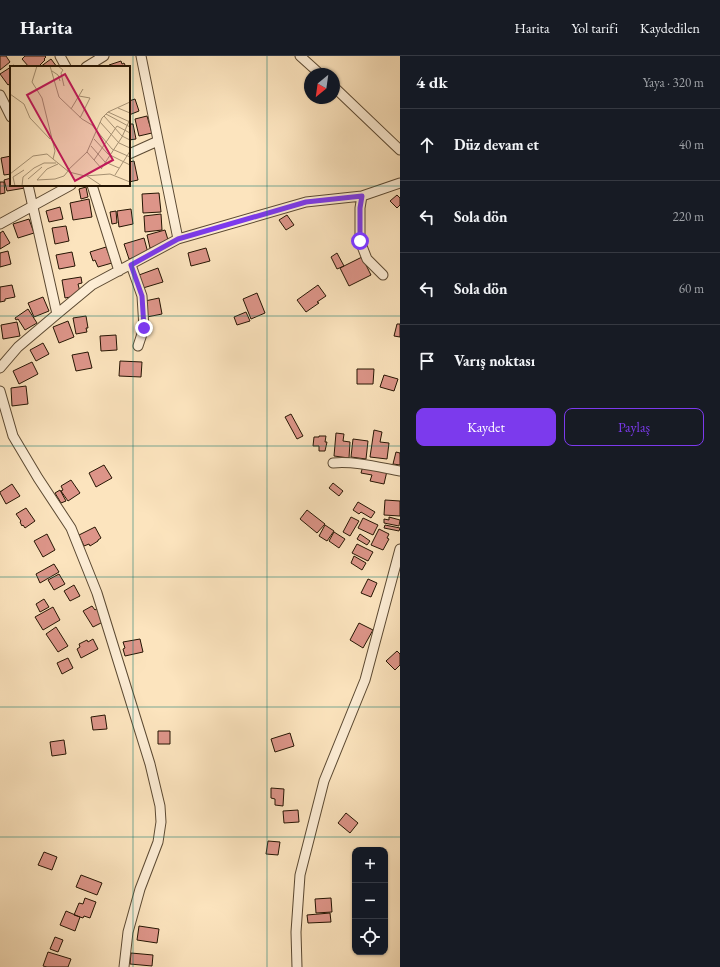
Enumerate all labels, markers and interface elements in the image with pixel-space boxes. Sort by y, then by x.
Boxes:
text: Harita [20,15,72,40]
text: Harita [515,19,550,37]
text: Yol tarifi [572,19,618,37]
text: Kaydedilen [640,19,700,37]
inset map [10,66,130,186]
north arrow [304,68,340,104]
text: 4 dk [416,71,448,93]
text: Yaya · 320 m [643,74,704,91]
icon: ahead [416,134,438,156]
text: Düz devam et [454,135,539,154]
text: 40 m [679,136,704,153]
icon: left [416,206,438,228]
text: Sola dön [454,207,507,226]
text: 220 m [673,208,704,225]
route start [351,232,369,250]
icon: left [416,278,438,300]
text: Sola dön [454,279,507,298]
text: 60 m [679,280,704,297]
route end [135,319,153,337]
icon: arrive [416,350,438,372]
text: Varış noktası [454,351,535,370]
button: Kaydet [416,408,556,446]
button: Paylaş [564,408,704,446]
map controls [352,847,388,955]
button: + [352,847,388,883]
button: − [352,883,388,919]
button: locate [352,919,388,955]

